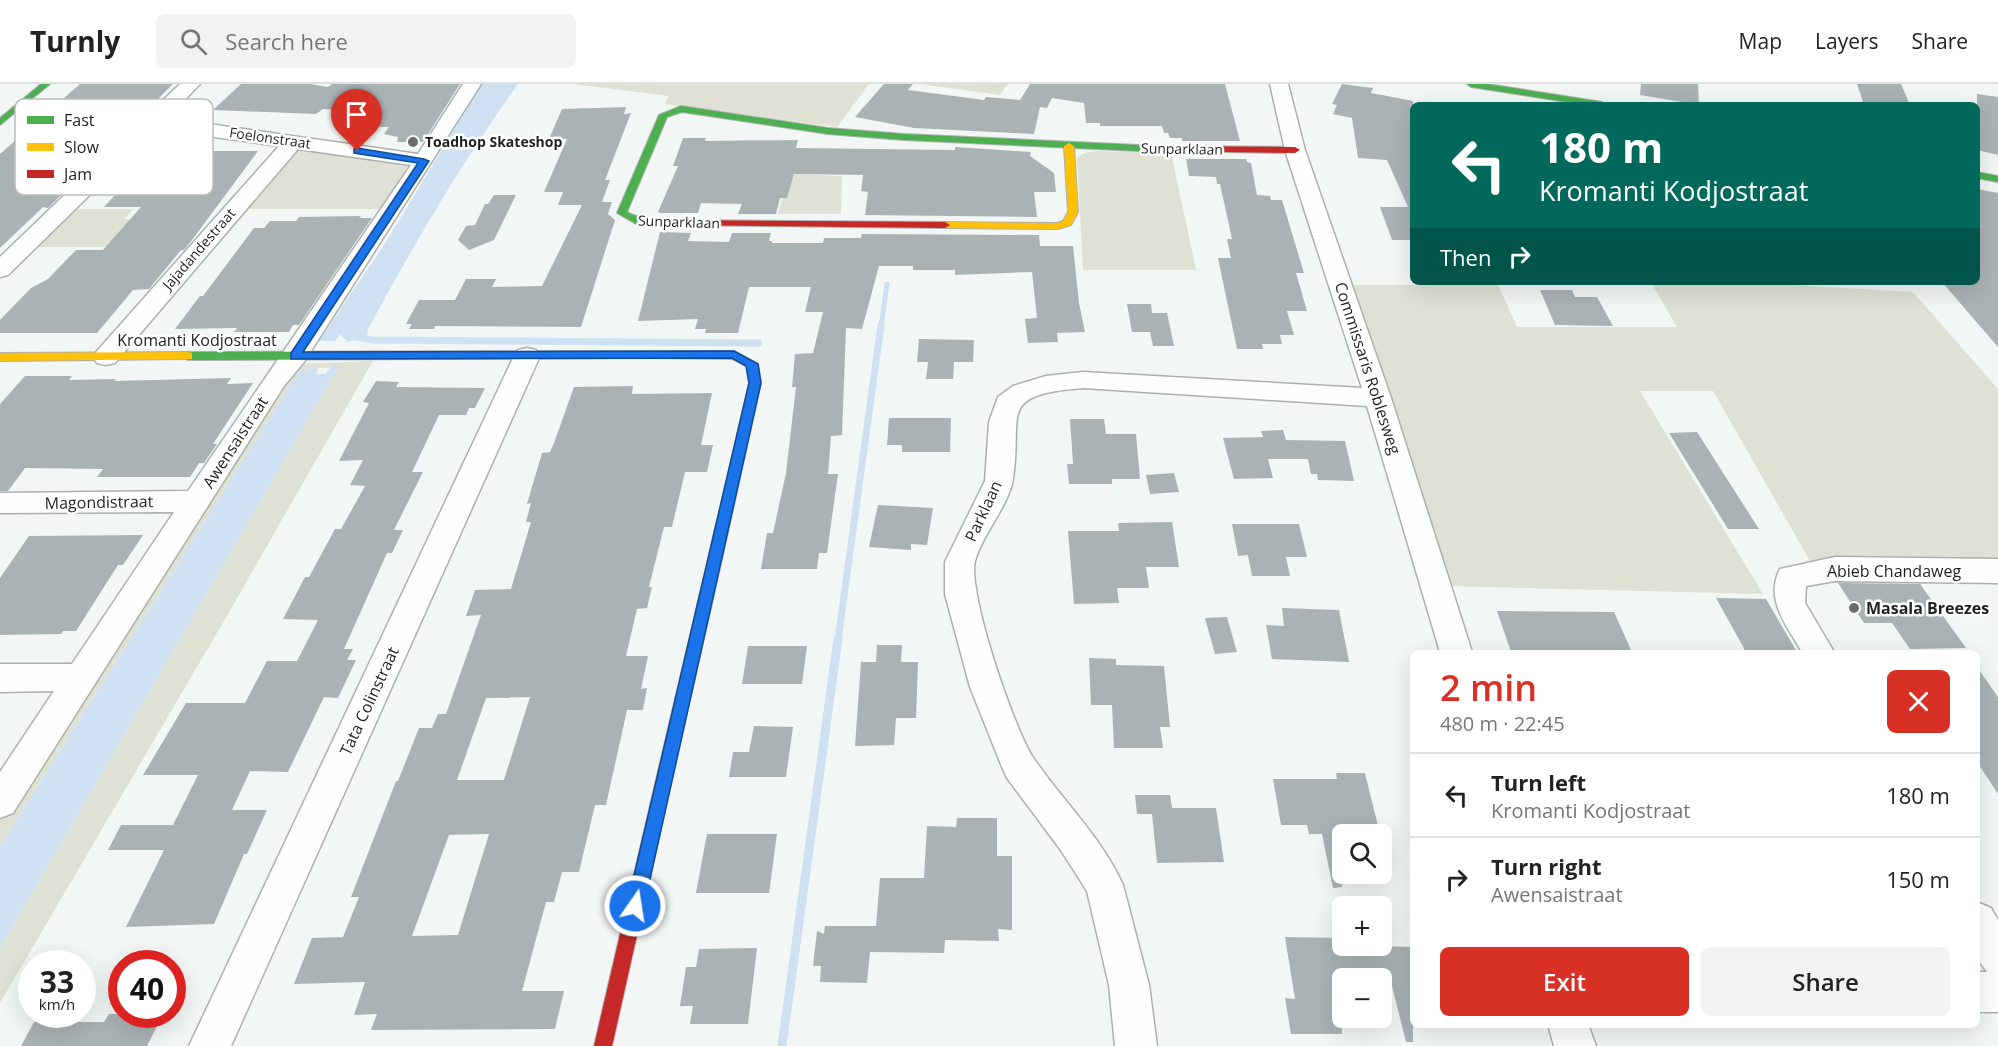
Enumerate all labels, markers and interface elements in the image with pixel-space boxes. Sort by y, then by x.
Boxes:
search box [156,14,576,68]
text: Turnly [30,22,120,60]
icon: search [177,25,210,58]
text: Search here [225,26,348,56]
text: Map [1739,27,1782,55]
text: Layers [1815,27,1879,55]
text: Share [1912,27,1968,55]
pin [331,89,382,151]
icon: arrive [340,98,373,131]
legend [15,99,213,195]
text: Fast [64,109,95,131]
text: 180 m [1539,118,1663,175]
street label: Foelonstraat [228,122,312,153]
icon: left [1440,126,1518,204]
place label: Toadhop Skateshop [425,132,562,151]
marker: Toadhop Skateshop [406,135,420,149]
text: Slow [64,136,99,158]
street label: Sunparklaan [1141,138,1223,159]
text: Jam [62,163,92,185]
text: Kromanti Kodjostraat [1539,172,1808,209]
street label: Jajadandestraat [157,204,239,295]
street label: Sunparklaan [638,211,720,232]
icon: right [1503,240,1536,273]
text: Then [1440,242,1491,272]
street label: Commissaris Roblesweg [1330,279,1406,457]
street label: Kromanti Kodjostraat [117,329,277,351]
street label: Awensaistraat [197,392,273,492]
street label: Parklaan [959,477,1007,545]
street label: Magondistraat [45,490,154,514]
street label: Abieb Chandaweg [1827,560,1961,582]
place label: Masala Breezes [1866,597,1989,619]
marker: Masala Breezes [1847,601,1861,615]
street label: Tata Colinstraat [334,643,404,759]
text: 2 min [1440,663,1537,712]
button: close [1887,670,1950,733]
text: 480 m · 22:45 [1440,710,1565,737]
text: Turn left [1491,767,1586,797]
icon: left [1440,779,1473,812]
text: 180 m [1886,780,1950,810]
text: Kromanti Kodjostraat [1491,797,1691,824]
map controls [1332,824,1392,1028]
button: search [1332,824,1392,884]
text: Turn right [1491,851,1602,881]
icon: right [1440,863,1473,896]
text: 150 m [1886,864,1950,894]
position arrow [603,874,667,938]
text: Awensaistraat [1491,881,1623,908]
button: + [1332,896,1392,956]
button: Exit [1440,947,1689,1016]
button: Share [1701,947,1950,1016]
speed limit sign: 40 [108,950,186,1028]
text: 33 [40,961,74,1002]
button: − [1332,968,1392,1028]
text: km/h [39,994,75,1014]

